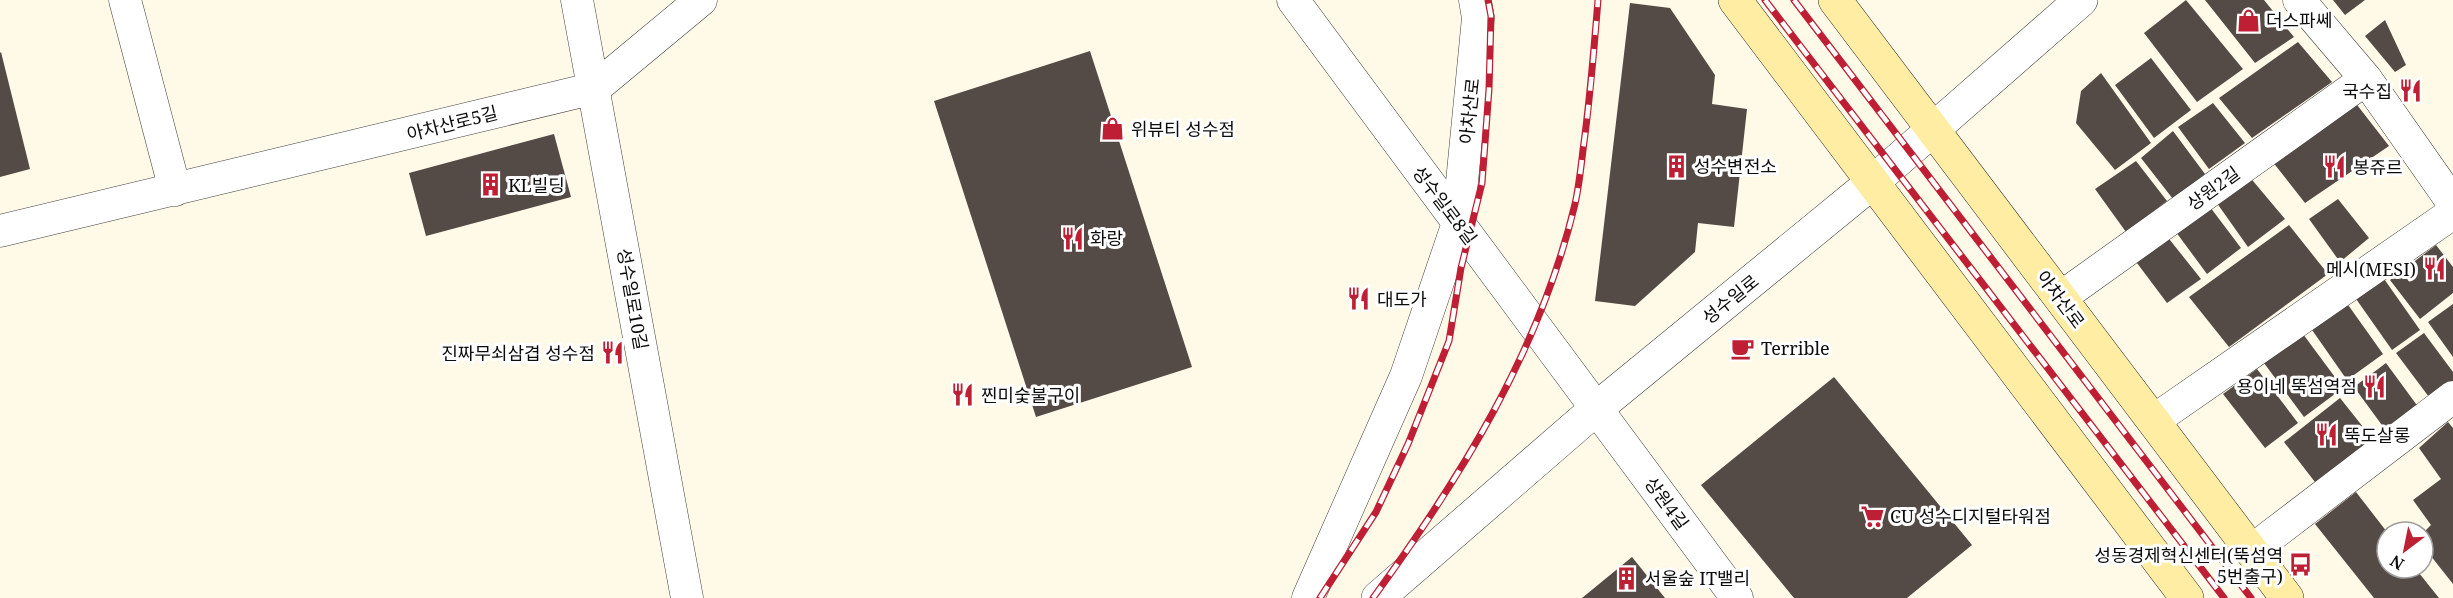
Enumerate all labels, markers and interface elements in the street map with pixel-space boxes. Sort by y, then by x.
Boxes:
shop icon: 더스파쎄 [2235,7,2261,33]
place label: 더스파쎄 [2266,8,2332,32]
street label: 아차산로 [1454,77,1484,145]
restaurant icon: 국수집 [2397,78,2423,104]
place label: 국수집 [2342,79,2392,103]
street label: 아차산로5길 [404,100,500,146]
shop icon: 위뷰티 성수점 [1100,116,1126,142]
place label: 위뷰티 성수점 [1131,117,1235,141]
building icon: 성수변전소 [1663,153,1689,179]
place label: 성수변전소 [1694,154,1777,178]
restaurant icon: 봉쥬르 [2322,154,2348,180]
place label: 봉쥬르 [2353,155,2403,179]
street label: 성수일로8길 [1407,161,1483,249]
street label: 상원2길 [2182,161,2244,215]
building icon: KL빌딩 [477,172,503,198]
place label: KL빌딩 [508,173,565,197]
restaurant icon: 화랑 [1059,225,1085,251]
place label: 화랑 [1090,226,1123,250]
street label: 성수일로10길 [612,246,654,352]
restaurant icon: 메시(MESI) [2421,256,2447,282]
place label: 메시(MESI) [2326,257,2416,281]
street label: 아차산로 [2031,265,2091,333]
street label: 성수일로 [1697,269,1763,329]
restaurant icon: 대도가 [1346,286,1372,312]
place label: 대도가 [1377,287,1427,311]
cafe icon: Terrible [1730,335,1756,361]
place label: Terrible [1761,336,1830,360]
restaurant icon: 진짜무쇠삼겹 성수점 [600,340,626,366]
place label: 진짜무쇠삼겹 성수점 [441,341,595,365]
restaurant icon: 용이네 뚝섬역점 [2362,373,2388,399]
place label: 용이네 뚝섬역점 [2236,374,2357,398]
restaurant icon: 찐미숯불구이 [950,382,976,408]
place label: 찐미숯불구이 [981,383,1080,407]
restaurant icon: 뚝도살롱 [2313,422,2339,448]
place label: 뚝도살롱 [2344,423,2410,447]
street label: 상원4길 [1640,472,1694,534]
supermarket icon: CU 성수디지털타워점 [1859,503,1885,529]
place label: CU 성수디지털타워점 [1890,504,2051,528]
north arrow [2375,520,2435,580]
place label: 성동경제혁신센터(뚝섬역 5번출구) [2095,543,2283,588]
text: N [2386,550,2408,575]
bus stop icon: 성동경제혁신센터(뚝섬역 5번출구) [2288,552,2314,578]
building icon: 서울숲 IT밸리 [1614,565,1640,591]
place label: 서울숲 IT밸리 [1645,566,1750,590]

